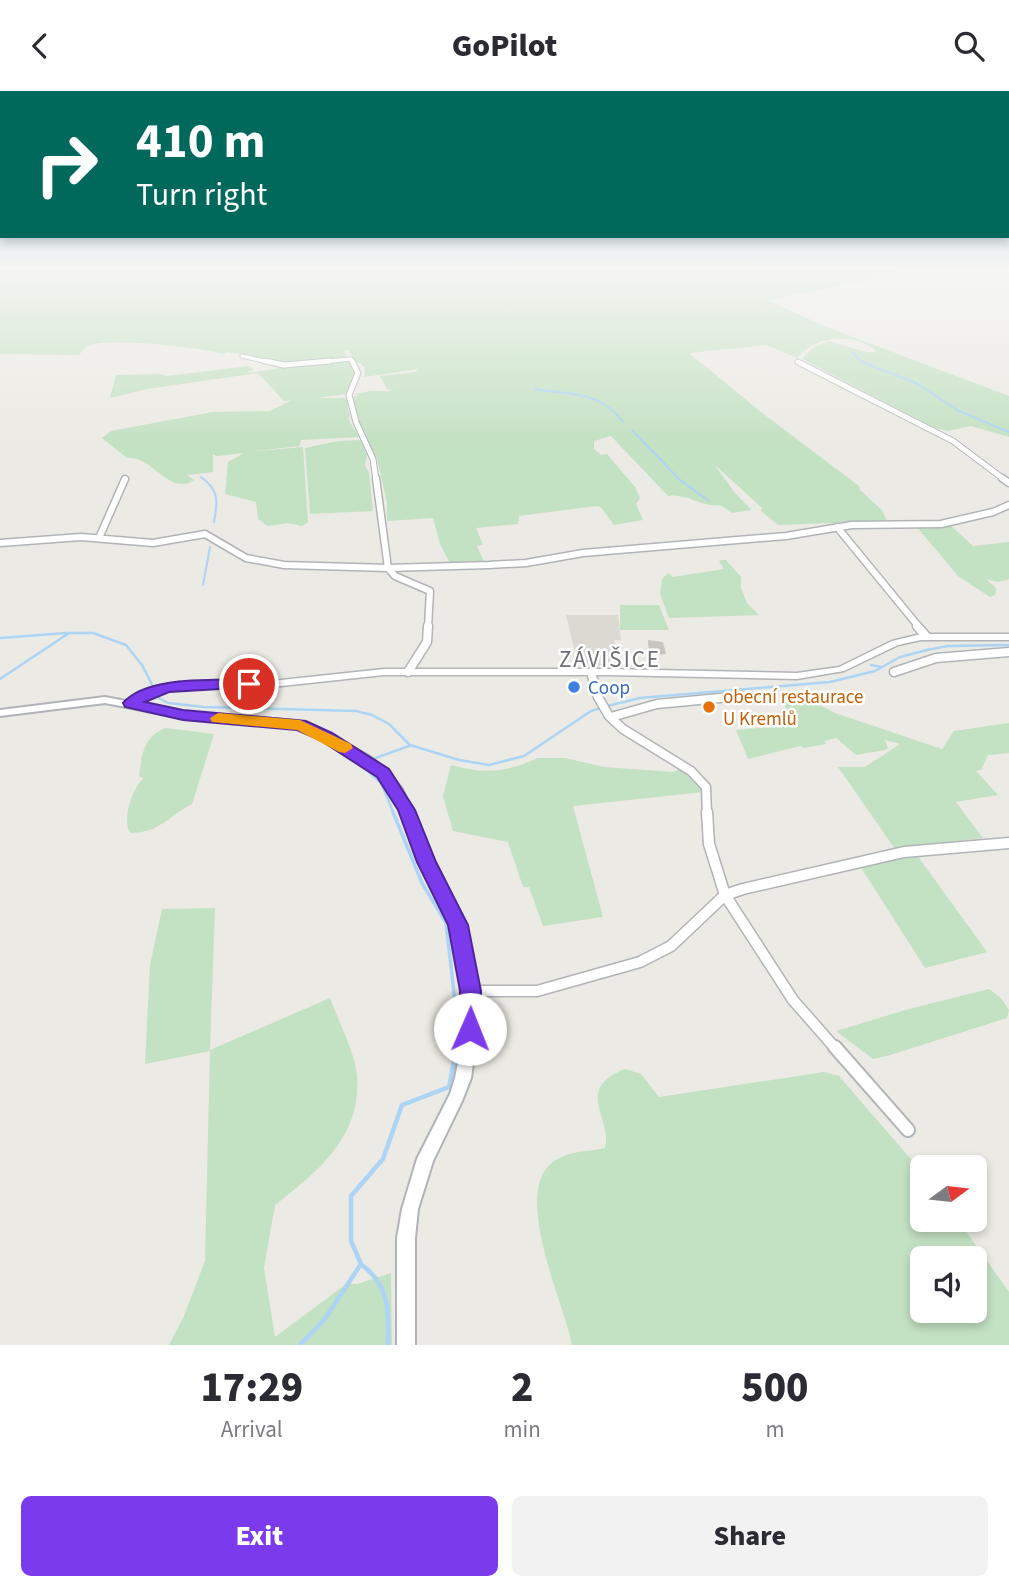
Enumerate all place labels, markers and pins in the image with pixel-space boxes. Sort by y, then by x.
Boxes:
pin [219,654,279,714]
place label: Coop [588,675,630,702]
marker: Coop [566,679,582,695]
place label: obecní restaurace U Kremlů [723,684,864,733]
marker: obecní restaurace U Kremlů [701,699,717,715]

